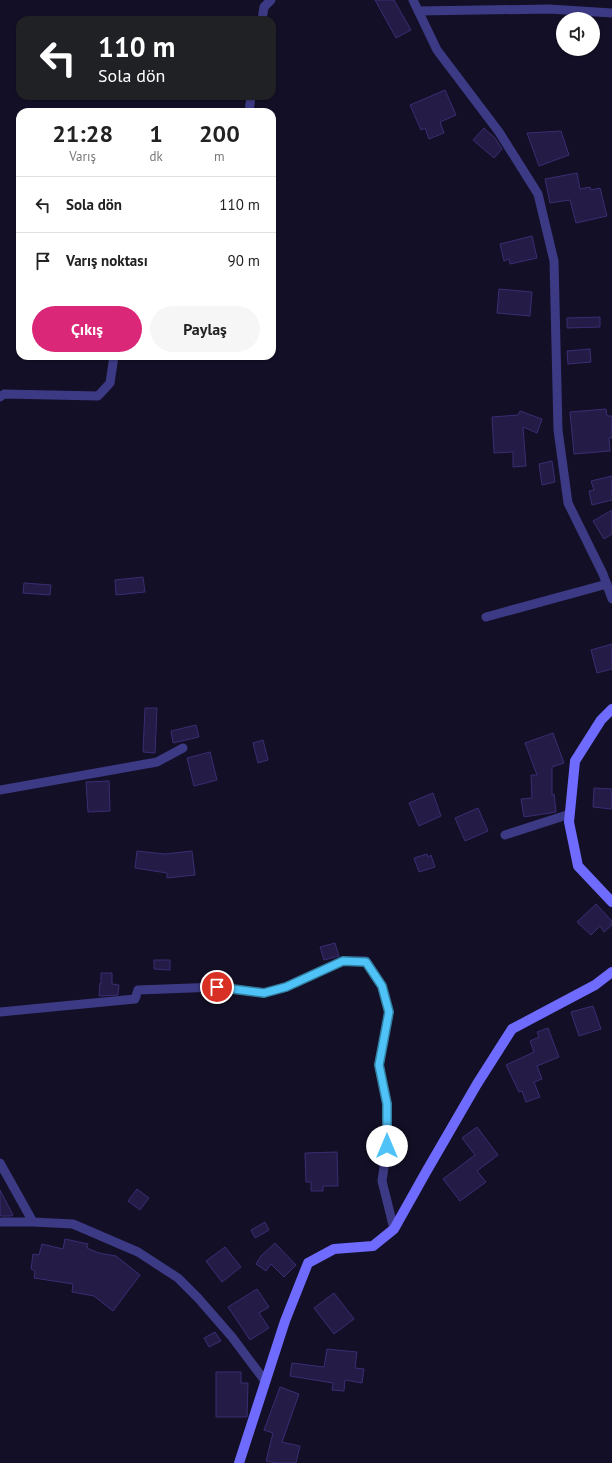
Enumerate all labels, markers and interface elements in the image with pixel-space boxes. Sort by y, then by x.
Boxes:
map controls [556,12,600,56]
button: sound [556,12,600,56]
text: 110 m [98,28,175,65]
icon: left [32,32,84,84]
text: Sola dön [98,64,165,87]
text: 21:28 [52,118,113,149]
text: 1 [149,118,163,149]
text: 200 [199,118,240,149]
text: Varış [69,148,96,165]
text: dk [149,148,163,165]
text: m [214,148,225,165]
icon: left [32,194,54,216]
text: Sola dön [66,195,122,214]
text: 110 m [219,195,260,214]
icon: arrive [32,250,54,272]
text: Varış noktası [66,251,148,270]
text: 90 m [227,251,260,270]
button: Çıkış [32,306,142,352]
button: Paylaş [150,306,260,352]
pin [200,970,234,1004]
icon: arrive [206,976,228,998]
position arrow [366,1125,408,1167]

